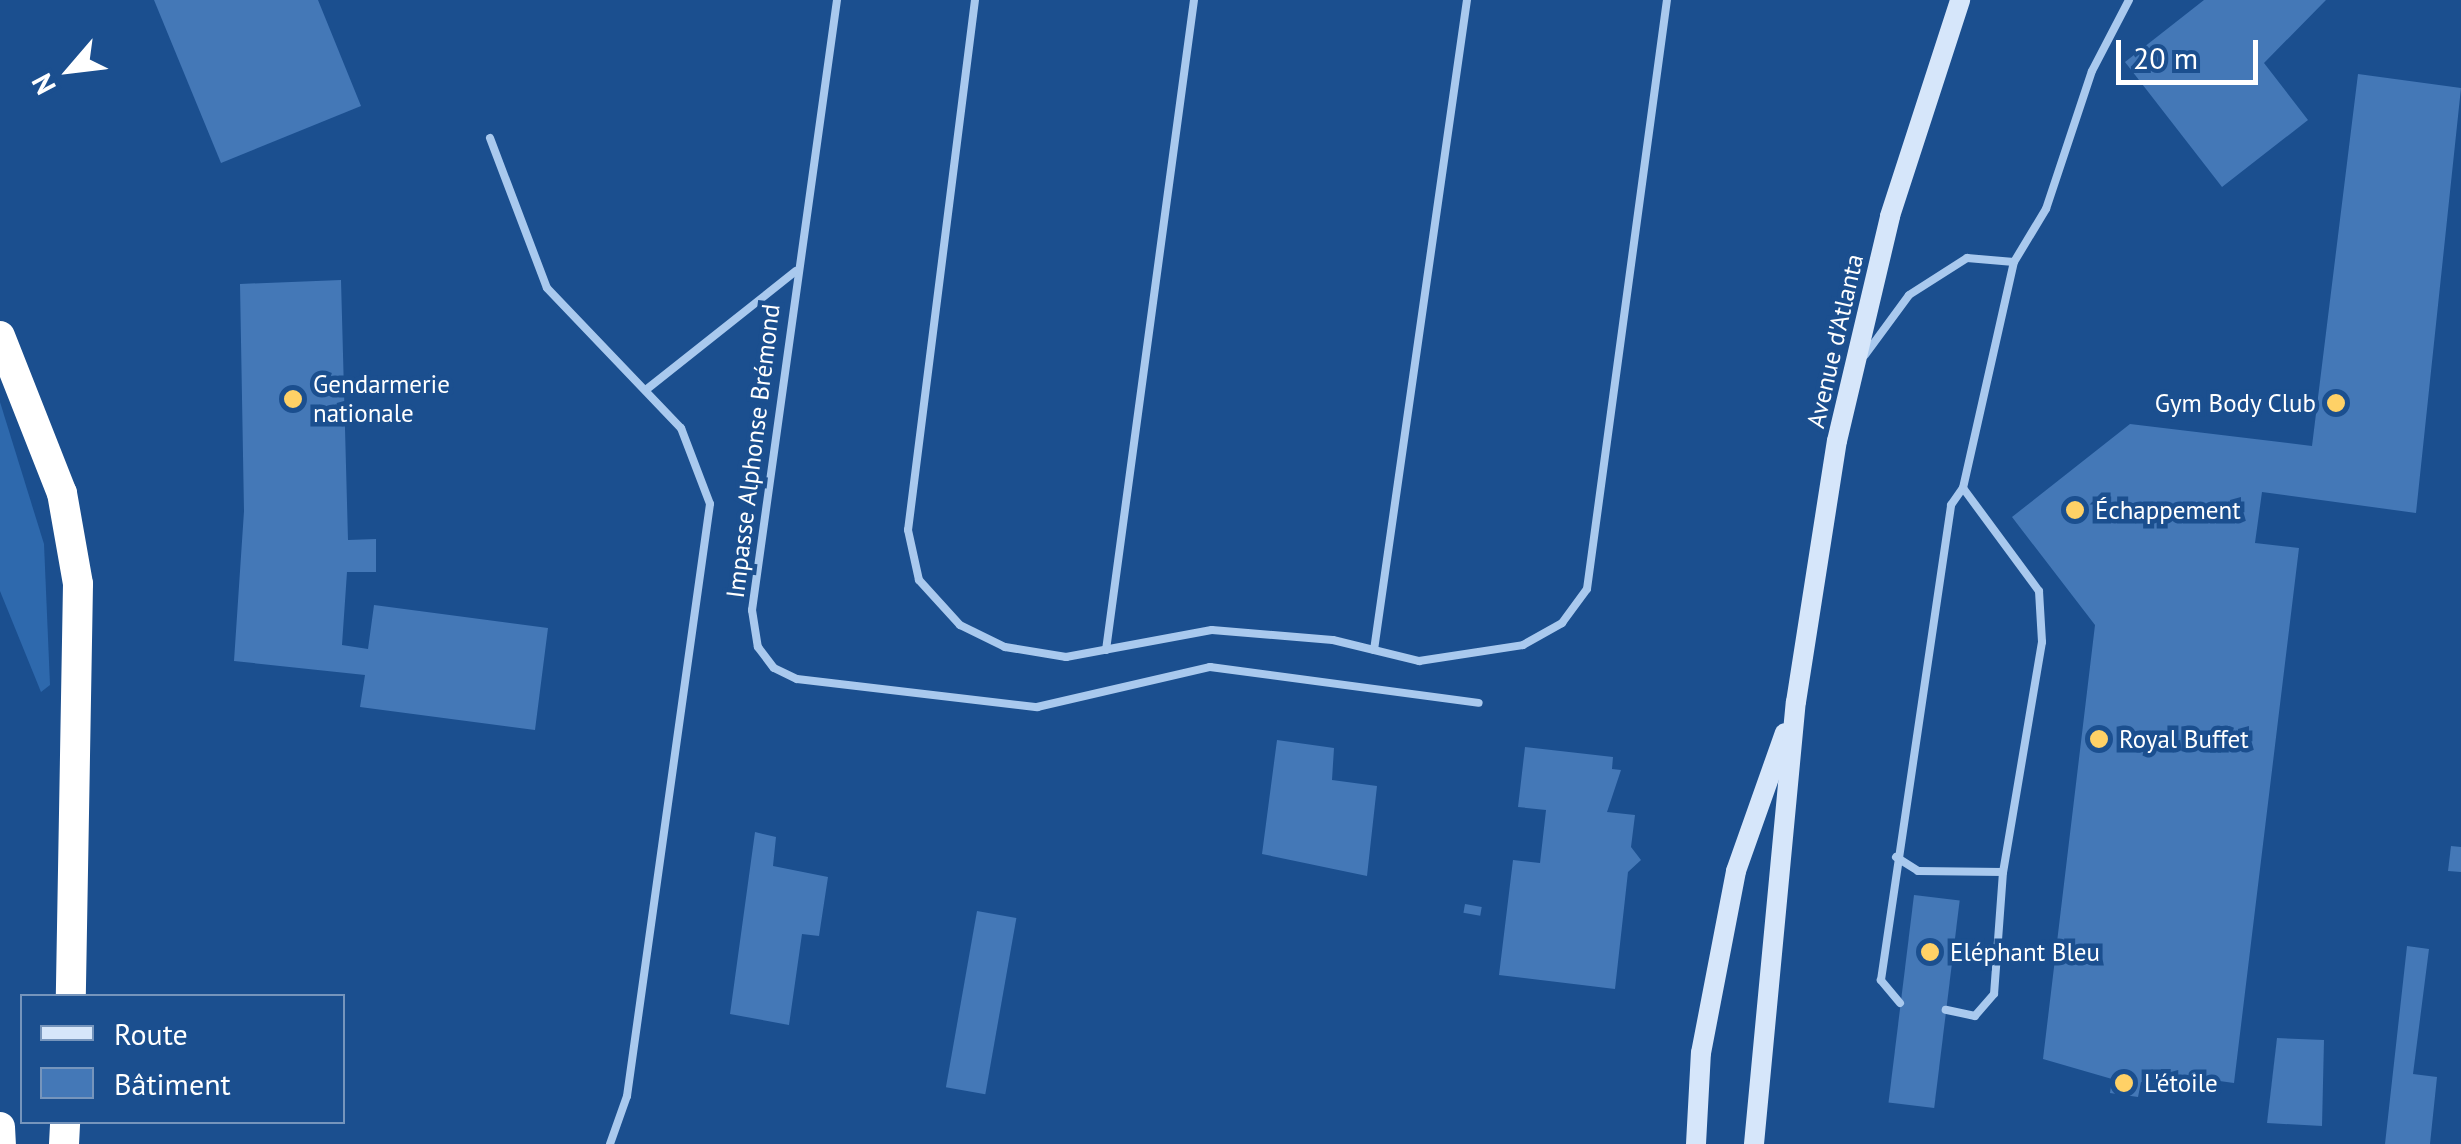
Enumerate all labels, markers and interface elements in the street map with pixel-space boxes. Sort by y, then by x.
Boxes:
north arrow [20,20,120,120]
scale bar [2121,20,2264,82]
text: 20 m [2133,38,2198,77]
text: N [22,68,64,101]
street label: Avenue d'Atlanta [1800,251,1870,431]
street label: Impasse Alphonse Brémond [720,302,786,600]
place label: Gendarmerie nationale [313,370,450,429]
marker: Gendarmerie nationale [282,388,304,410]
place label: Gym Body Club [2154,388,2316,418]
marker: Gym Body Club [2325,392,2347,414]
place label: Échappement [2095,495,2241,525]
marker: Échappement [2064,499,2086,521]
place label: Royal Buffet [2119,724,2249,754]
marker: Royal Buffet [2088,728,2110,750]
place label: Eléphant Bleu [1950,937,2100,967]
marker: Eléphant Bleu [1919,941,1941,963]
legend [20,994,345,1124]
text: Route [114,1014,188,1053]
text: Bâtiment [114,1064,231,1103]
place label: L'étoile [2144,1068,2218,1098]
marker: L'étoile [2113,1072,2135,1094]

